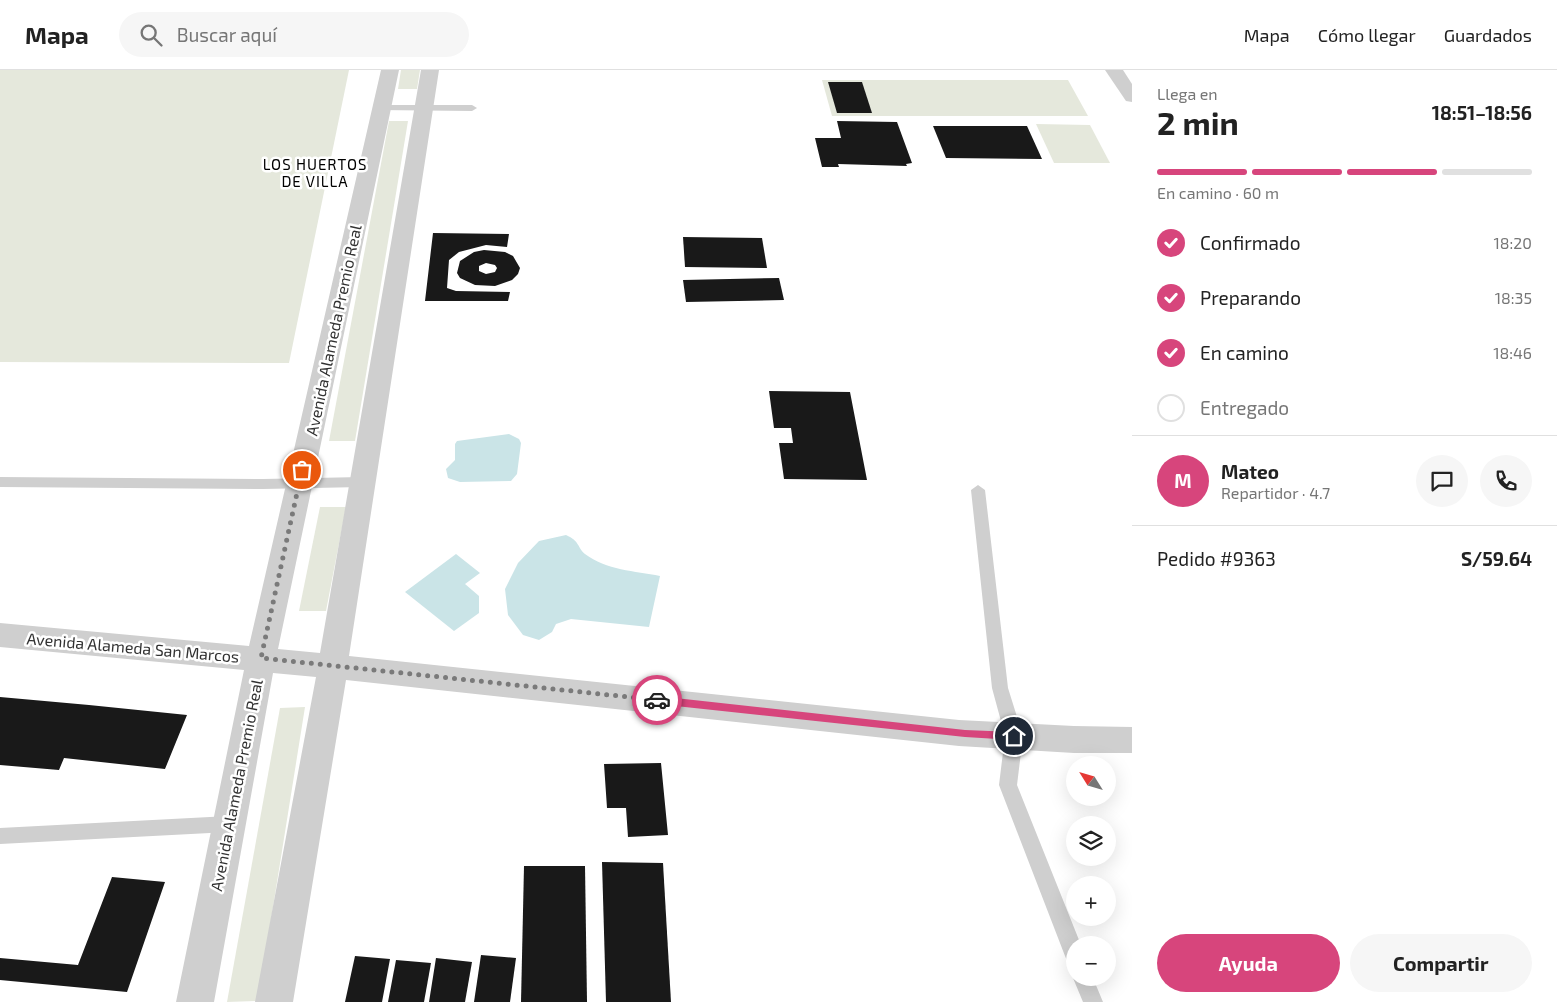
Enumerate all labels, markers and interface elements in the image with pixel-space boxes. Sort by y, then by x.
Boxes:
search box [119,12,469,57]
text: Mapa [25,20,89,49]
icon: search [137,21,165,49]
text: Buscar aquí [177,23,277,46]
text: Mapa [1244,24,1290,46]
text: Cómo llegar [1318,24,1416,46]
text: Guardados [1444,24,1532,46]
text: Llega en [1157,84,1218,103]
text: 18:51–18:56 [1432,101,1532,124]
text: 2 min [1157,103,1239,141]
district label: LOS HUERTOS DE VILLA [263,155,367,190]
text: En camino · 60 m [1157,183,1279,202]
street label: Avenida Alameda Premio Real [301,222,365,437]
icon: check [1157,229,1185,257]
text: Confirmado [1200,231,1301,254]
text: 18:20 [1494,233,1532,252]
icon: check [1157,284,1185,312]
text: Preparando [1200,286,1301,309]
text: 18:35 [1495,288,1532,307]
icon: check [1157,339,1185,367]
text: En camino [1200,341,1289,364]
text: 18:46 [1493,343,1532,362]
text: Entregado [1200,396,1289,419]
pin [281,449,323,491]
button: chat [1416,455,1468,507]
button: phone [1480,455,1532,507]
icon: bag [288,456,316,484]
text: Mateo [1221,460,1279,483]
text: M [1174,469,1192,492]
text: Repartidor · 4.7 [1221,483,1330,502]
text: Pedido #9363 [1157,547,1276,570]
text: S/59.64 [1461,547,1532,570]
street label: Avenida Alameda San Marcos [26,628,240,666]
courier [632,675,682,725]
street label: Avenida Alameda Premio Real [206,677,266,893]
icon: car [643,686,671,714]
pin [993,715,1035,757]
icon: home [1000,722,1028,750]
north arrow [1066,756,1116,806]
map controls [1066,756,1116,986]
button: layers [1066,816,1116,866]
button: + [1066,876,1116,926]
button: Ayuda [1157,934,1340,992]
button: Compartir [1350,934,1532,992]
button: − [1066,936,1116,986]

